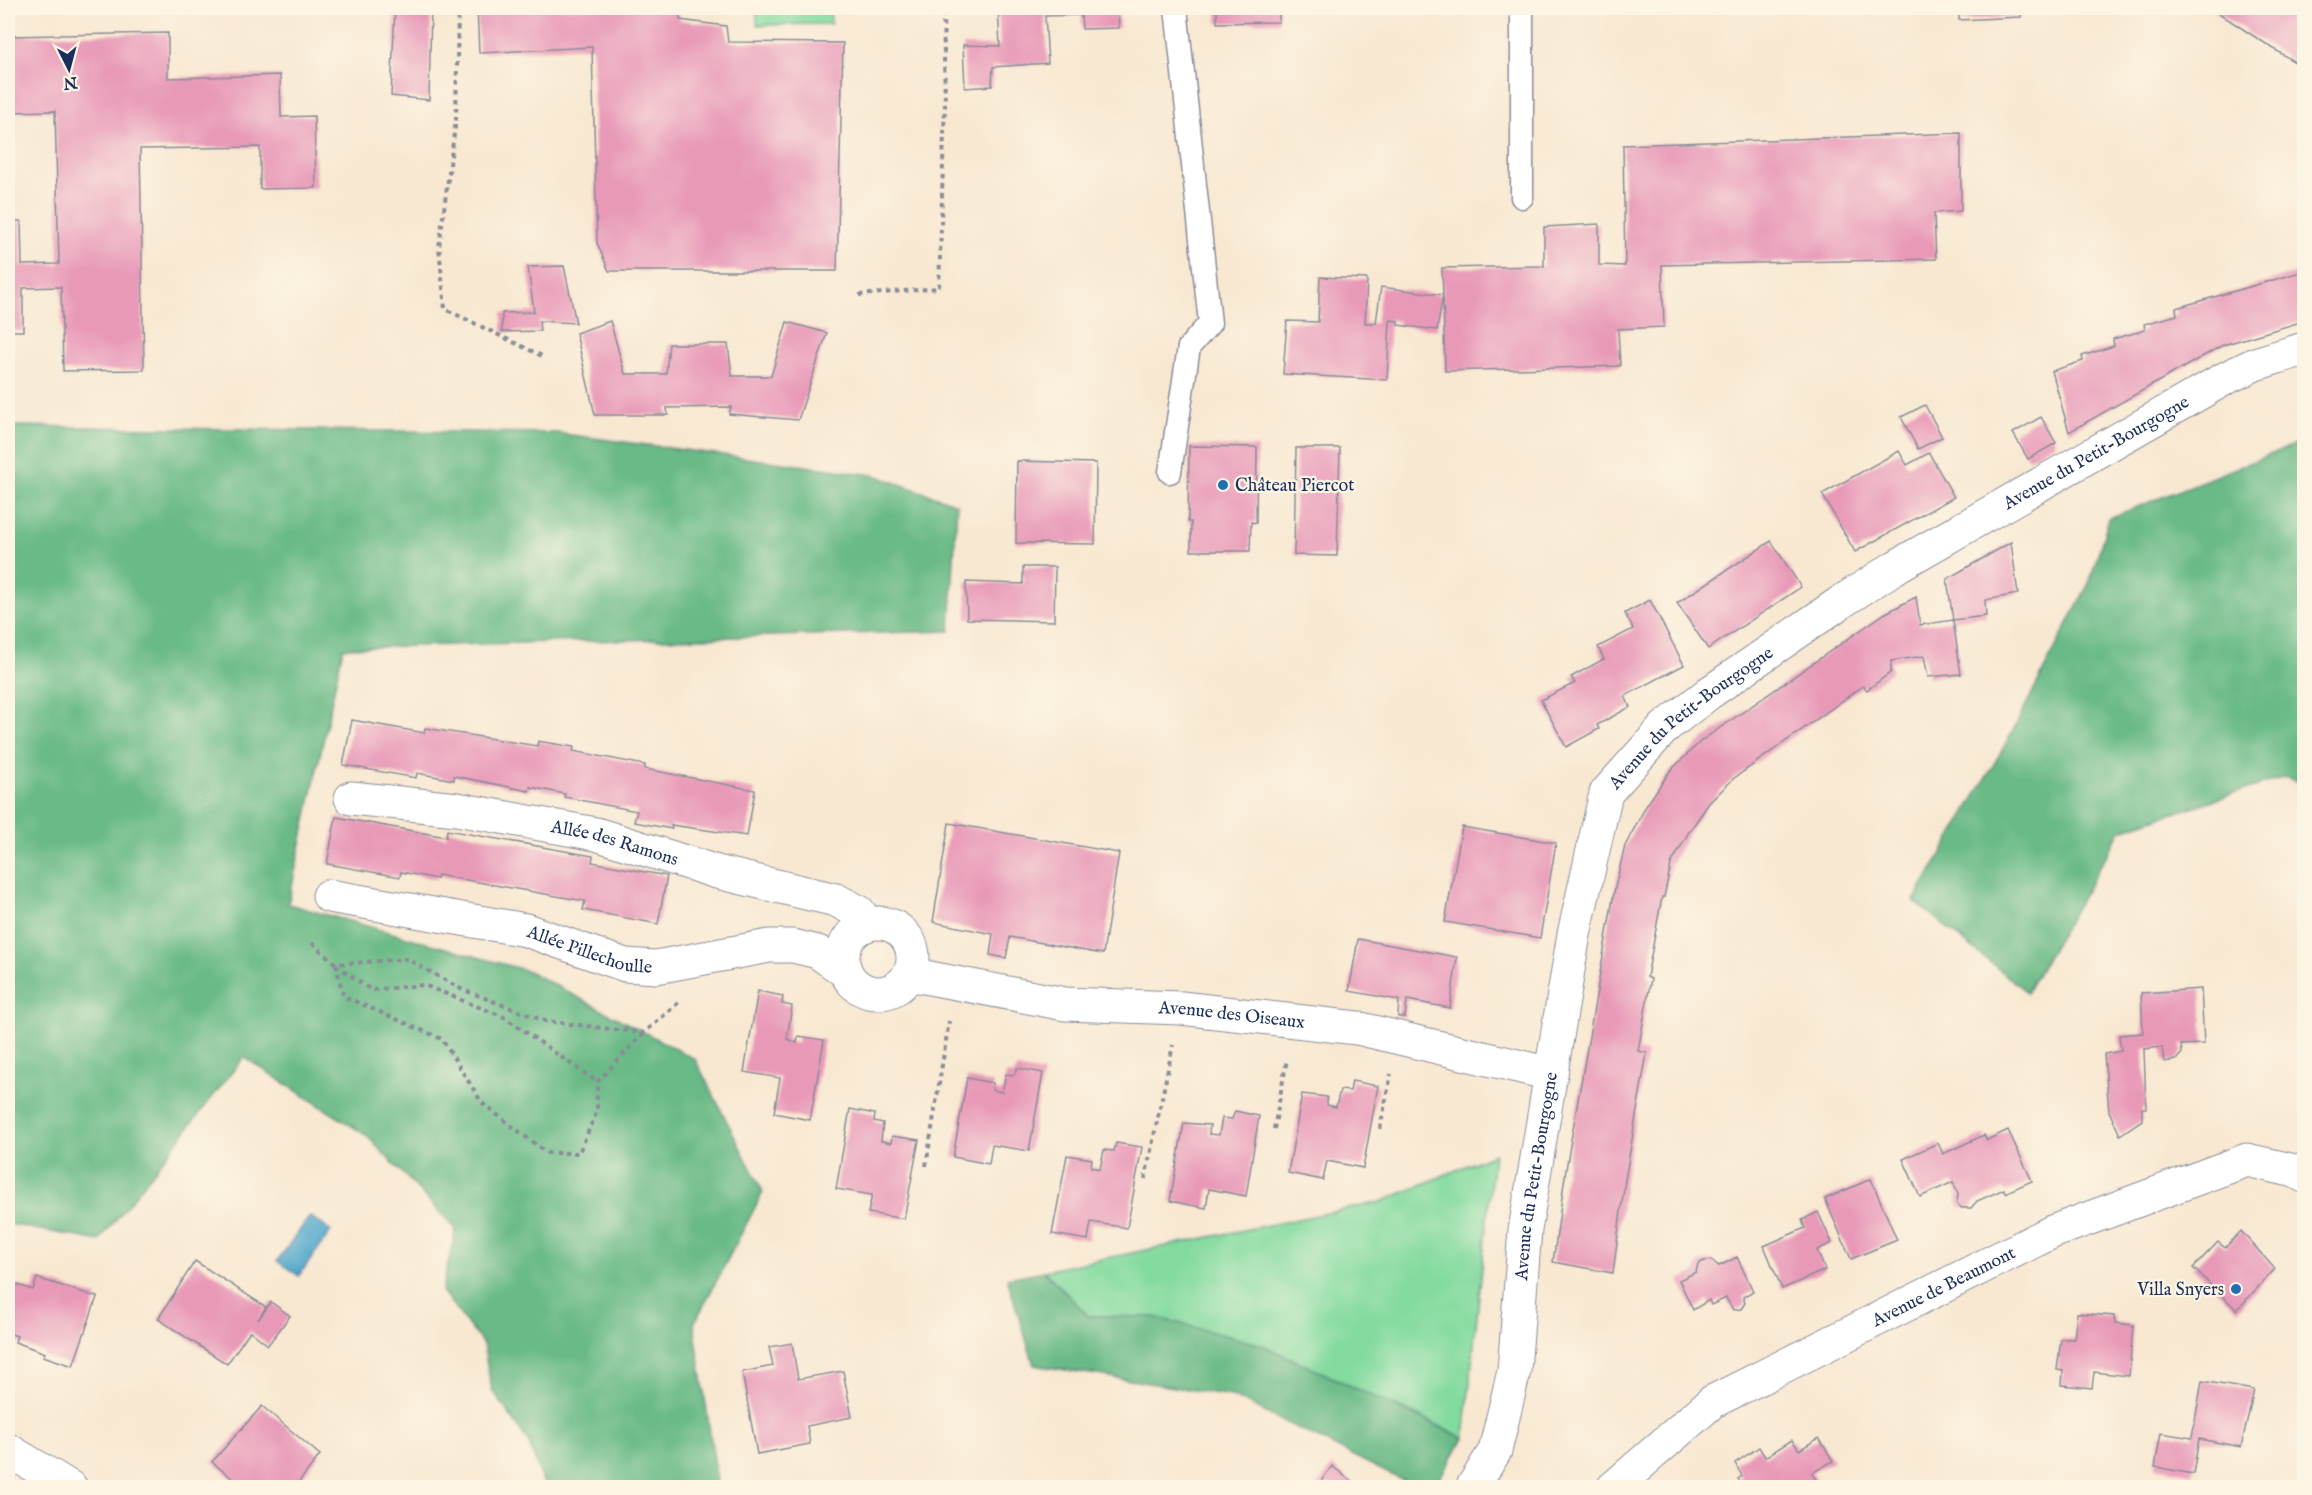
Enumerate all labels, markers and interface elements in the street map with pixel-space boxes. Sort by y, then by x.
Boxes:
north arrow [39,39,99,99]
text: N [62,71,79,93]
street label: Avenue du Petit-Bourgogne [1999,391,2194,516]
place label: Château Piercot [1235,475,1354,498]
marker: Château Piercot [1216,478,1230,492]
street label: Avenue du Petit-Bourgogne [1604,642,1778,796]
street label: Allée des Ramons [548,816,681,872]
street label: Allée Pillechoulle [523,921,653,980]
street label: Avenue des Oiseaux [1157,997,1306,1035]
street label: Avenue du Petit-Bourgogne [1511,1071,1564,1282]
street label: Avenue de Beaumont [1868,1242,2020,1333]
place label: Villa Snyers [2136,1279,2224,1302]
marker: Villa Snyers [2229,1282,2243,1296]

